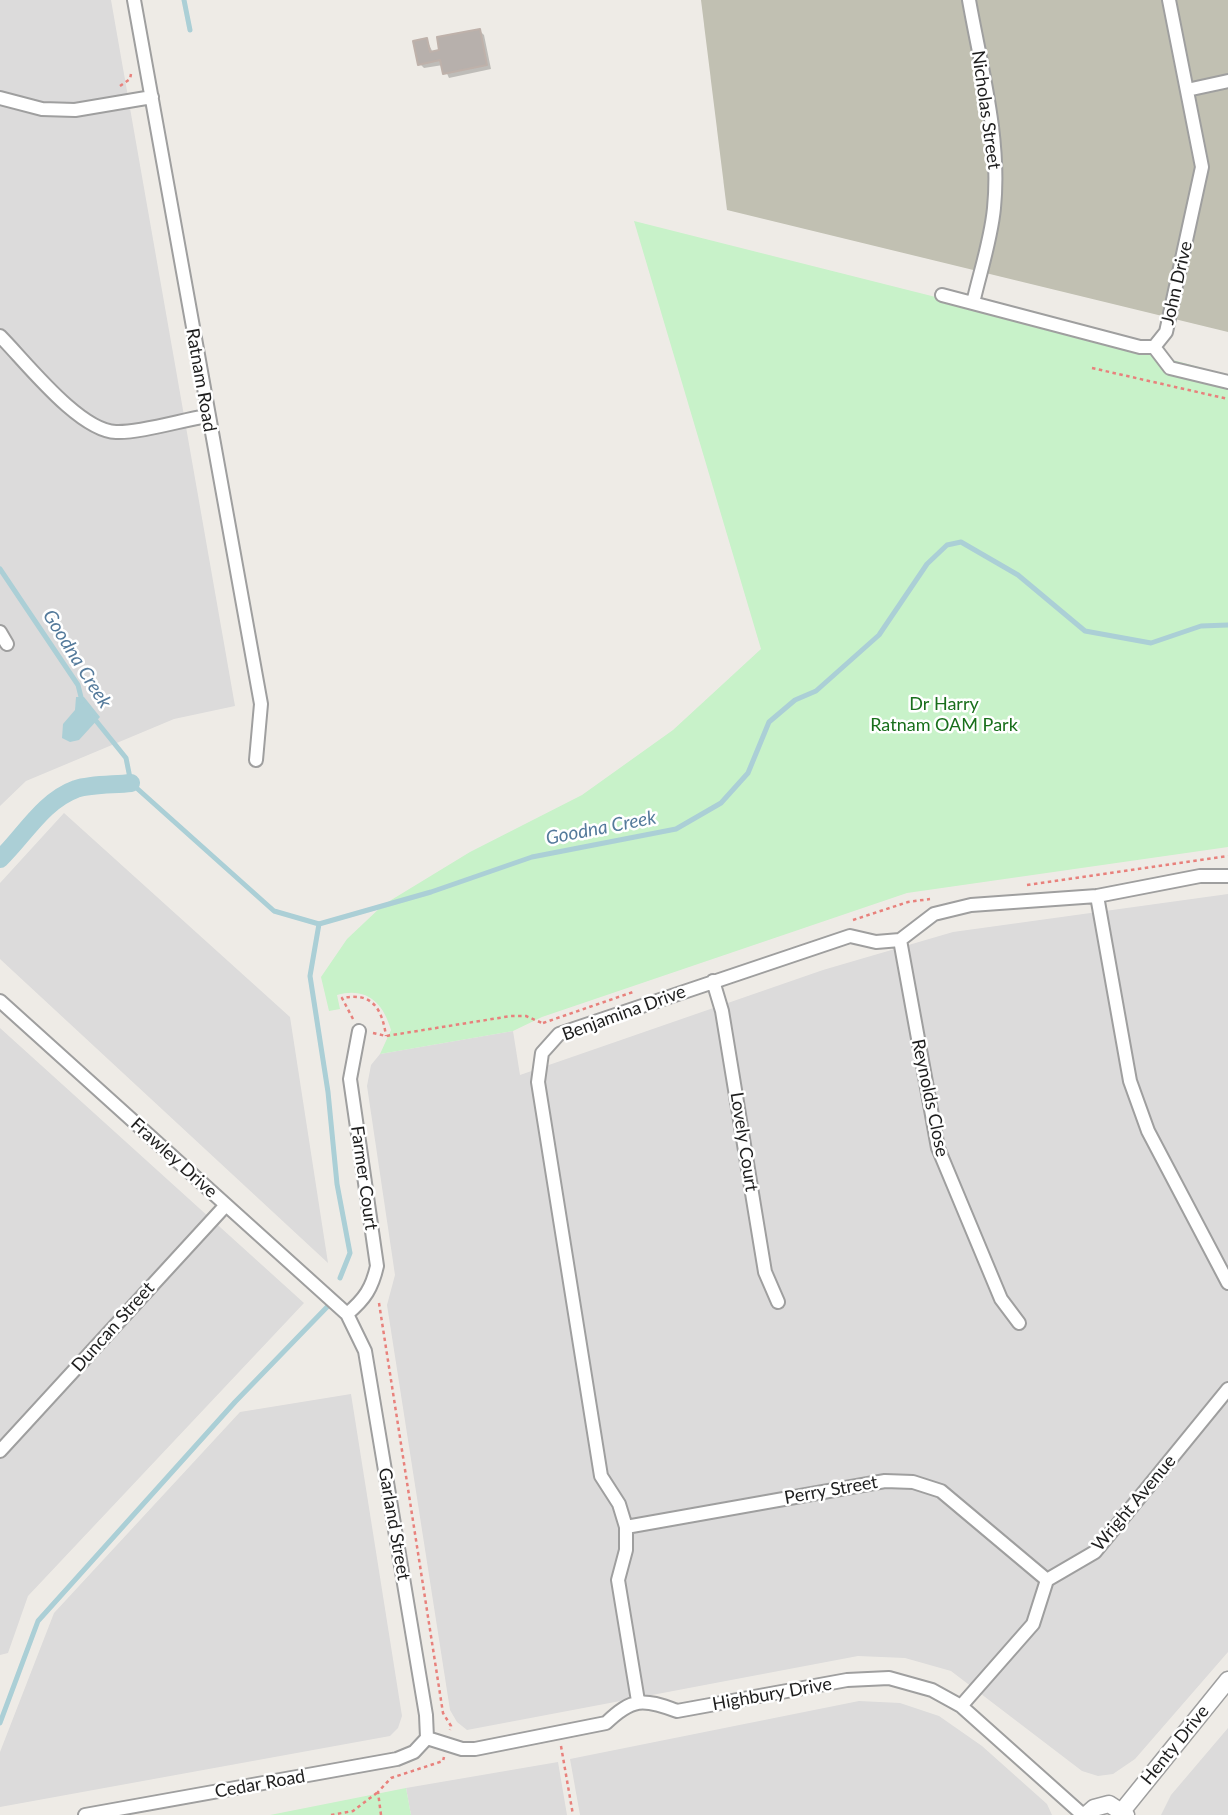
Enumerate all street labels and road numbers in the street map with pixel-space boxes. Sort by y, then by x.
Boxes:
street label: Nicholas Street [967,49,1005,171]
street label: John Drive [1157,239,1197,327]
street label: Ratnam Road [181,327,221,433]
street label: Benjamina Drive [559,981,689,1045]
street label: Reynolds Close [907,1037,953,1159]
street label: Lovely Court [725,1091,763,1193]
street label: Frawley Drive [126,1113,222,1203]
street label: Farmer Court [346,1125,382,1231]
street label: Duncan Street [67,1278,159,1376]
street label: Wright Avenue [1088,1451,1180,1555]
street label: Garland Street [373,1466,415,1582]
street label: Perry Street [783,1471,879,1509]
street label: Highbury Drive [711,1673,833,1715]
street label: Henty Drive [1136,1701,1214,1789]
street label: Cedar Road [213,1765,307,1803]

